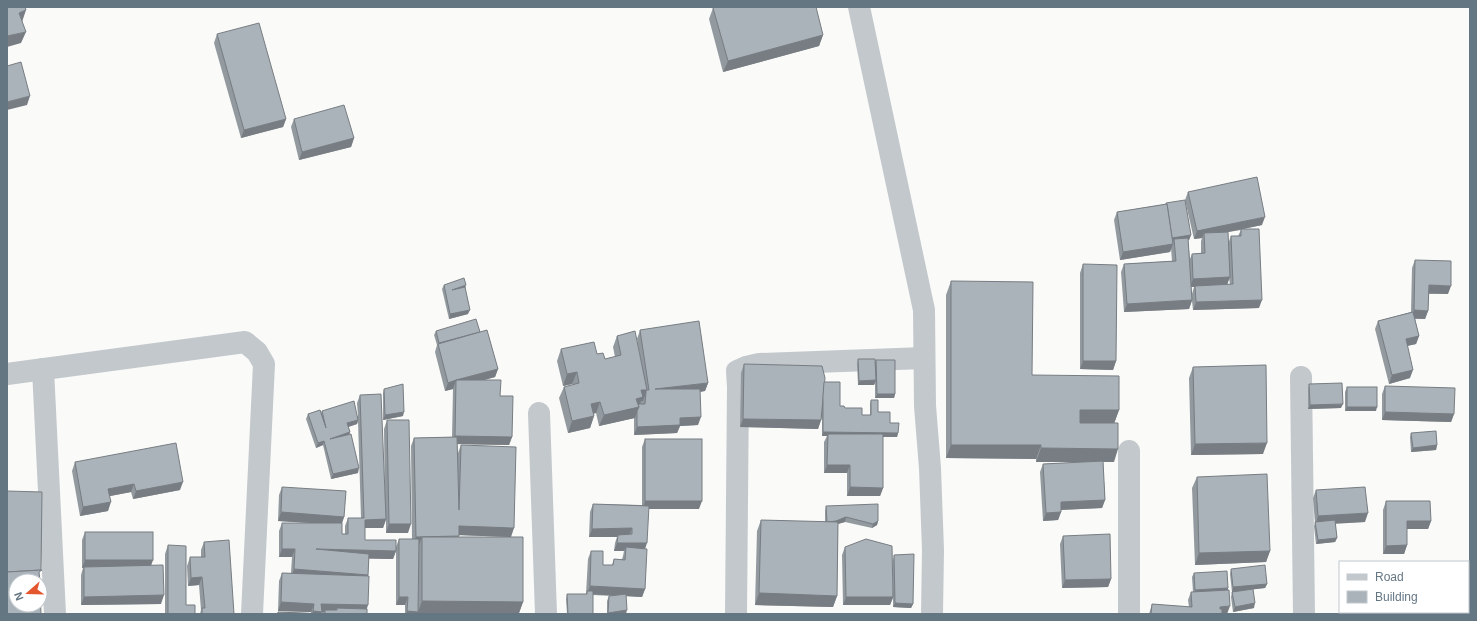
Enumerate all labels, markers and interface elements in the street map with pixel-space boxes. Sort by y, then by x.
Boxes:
legend [1339,561,1469,613]
text: Road [1375,570,1404,584]
north arrow [8,573,48,613]
text: Building [1375,590,1418,604]
text: N [12,591,26,602]

